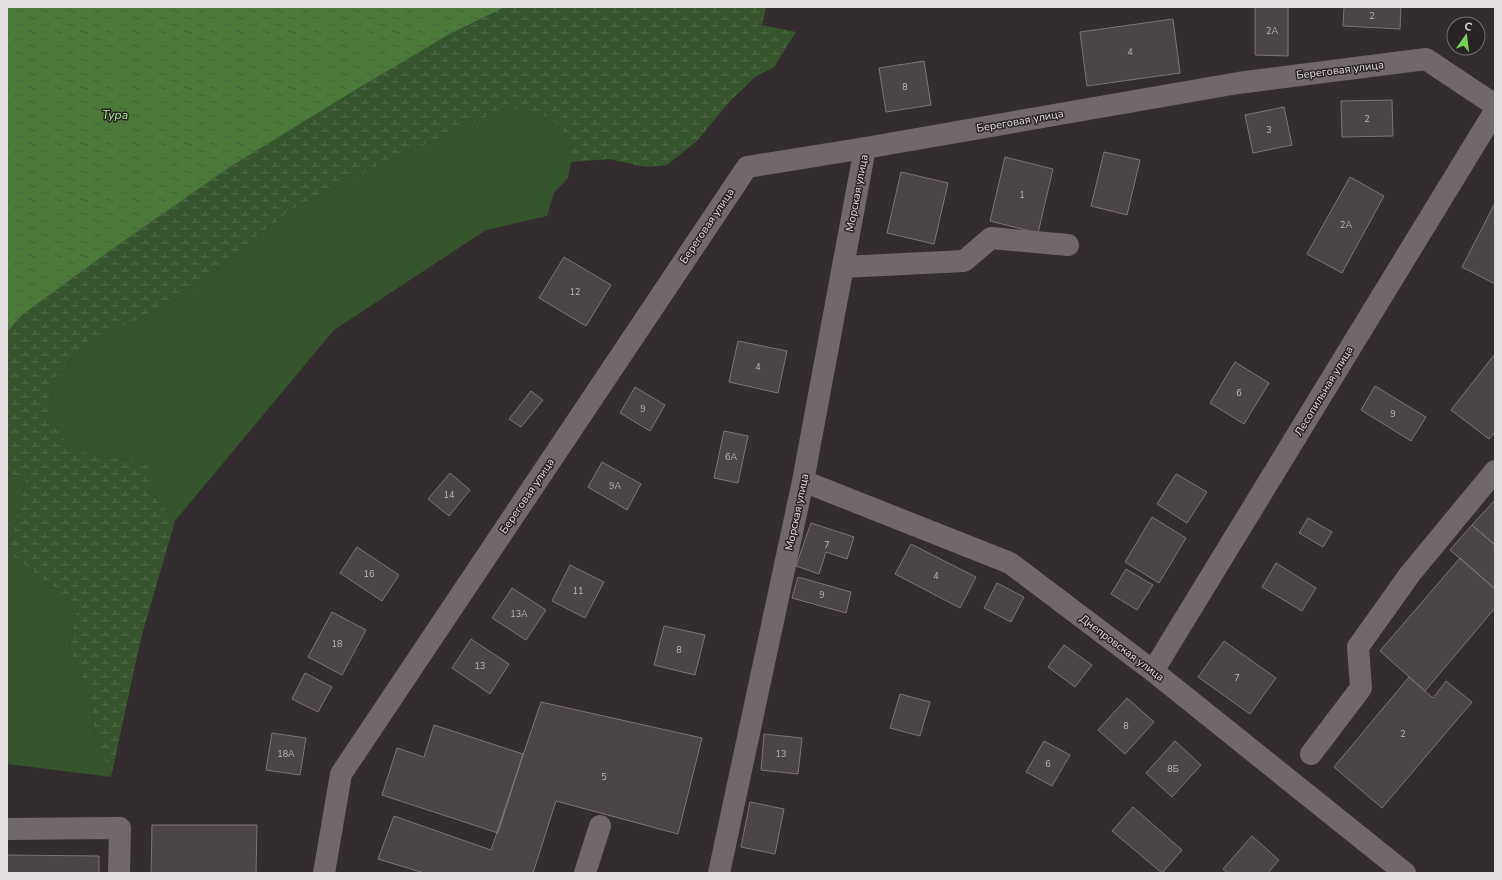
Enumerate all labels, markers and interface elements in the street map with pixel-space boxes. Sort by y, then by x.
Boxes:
house number: 2 [1369,10,1375,22]
north arrow [1446,16,1486,56]
text: С [1463,19,1474,35]
house number: 2А [1266,25,1278,37]
house number: 4 [1127,46,1133,58]
street label: Береговая улица [1295,57,1385,83]
house number: 8 [902,81,908,93]
street label: Береговая улица [975,106,1065,136]
water label: Тура [102,107,128,123]
house number: 2 [1364,113,1370,125]
house number: 3 [1266,124,1272,136]
street label: Морская улица [842,153,872,233]
street label: Береговая улица [676,185,738,267]
house number: 1 [1019,189,1025,201]
house number: 2А [1340,219,1352,231]
house number: 12 [570,286,580,298]
street label: Лесопильная улица [1291,343,1357,439]
house number: 4 [755,361,761,373]
house number: 6 [1236,387,1242,399]
house number: 9 [640,403,646,415]
house number: 9 [1390,408,1396,420]
house number: 6А [725,451,737,463]
street label: Береговая улица [496,455,558,537]
street label: Морская улица [782,472,813,552]
house number: 9А [609,480,621,492]
house number: 14 [444,489,455,501]
house number: 7 [824,539,830,551]
house number: 16 [364,568,374,580]
house number: 4 [933,570,939,582]
house number: 11 [573,585,583,597]
house number: 9 [819,589,825,601]
house number: 13А [510,608,528,620]
street label: Днепровская улица [1077,611,1168,685]
house number: 18 [332,638,342,650]
house number: 8 [676,644,682,656]
house number: 13 [475,660,485,672]
house number: 7 [1234,672,1240,684]
house number: 8 [1123,720,1129,732]
house number: 2 [1400,728,1406,740]
house number: 18А [277,748,295,760]
house number: 13 [776,748,786,760]
house number: 6 [1045,758,1051,770]
house number: 8Б [1167,763,1179,775]
house number: 5 [601,771,607,783]

